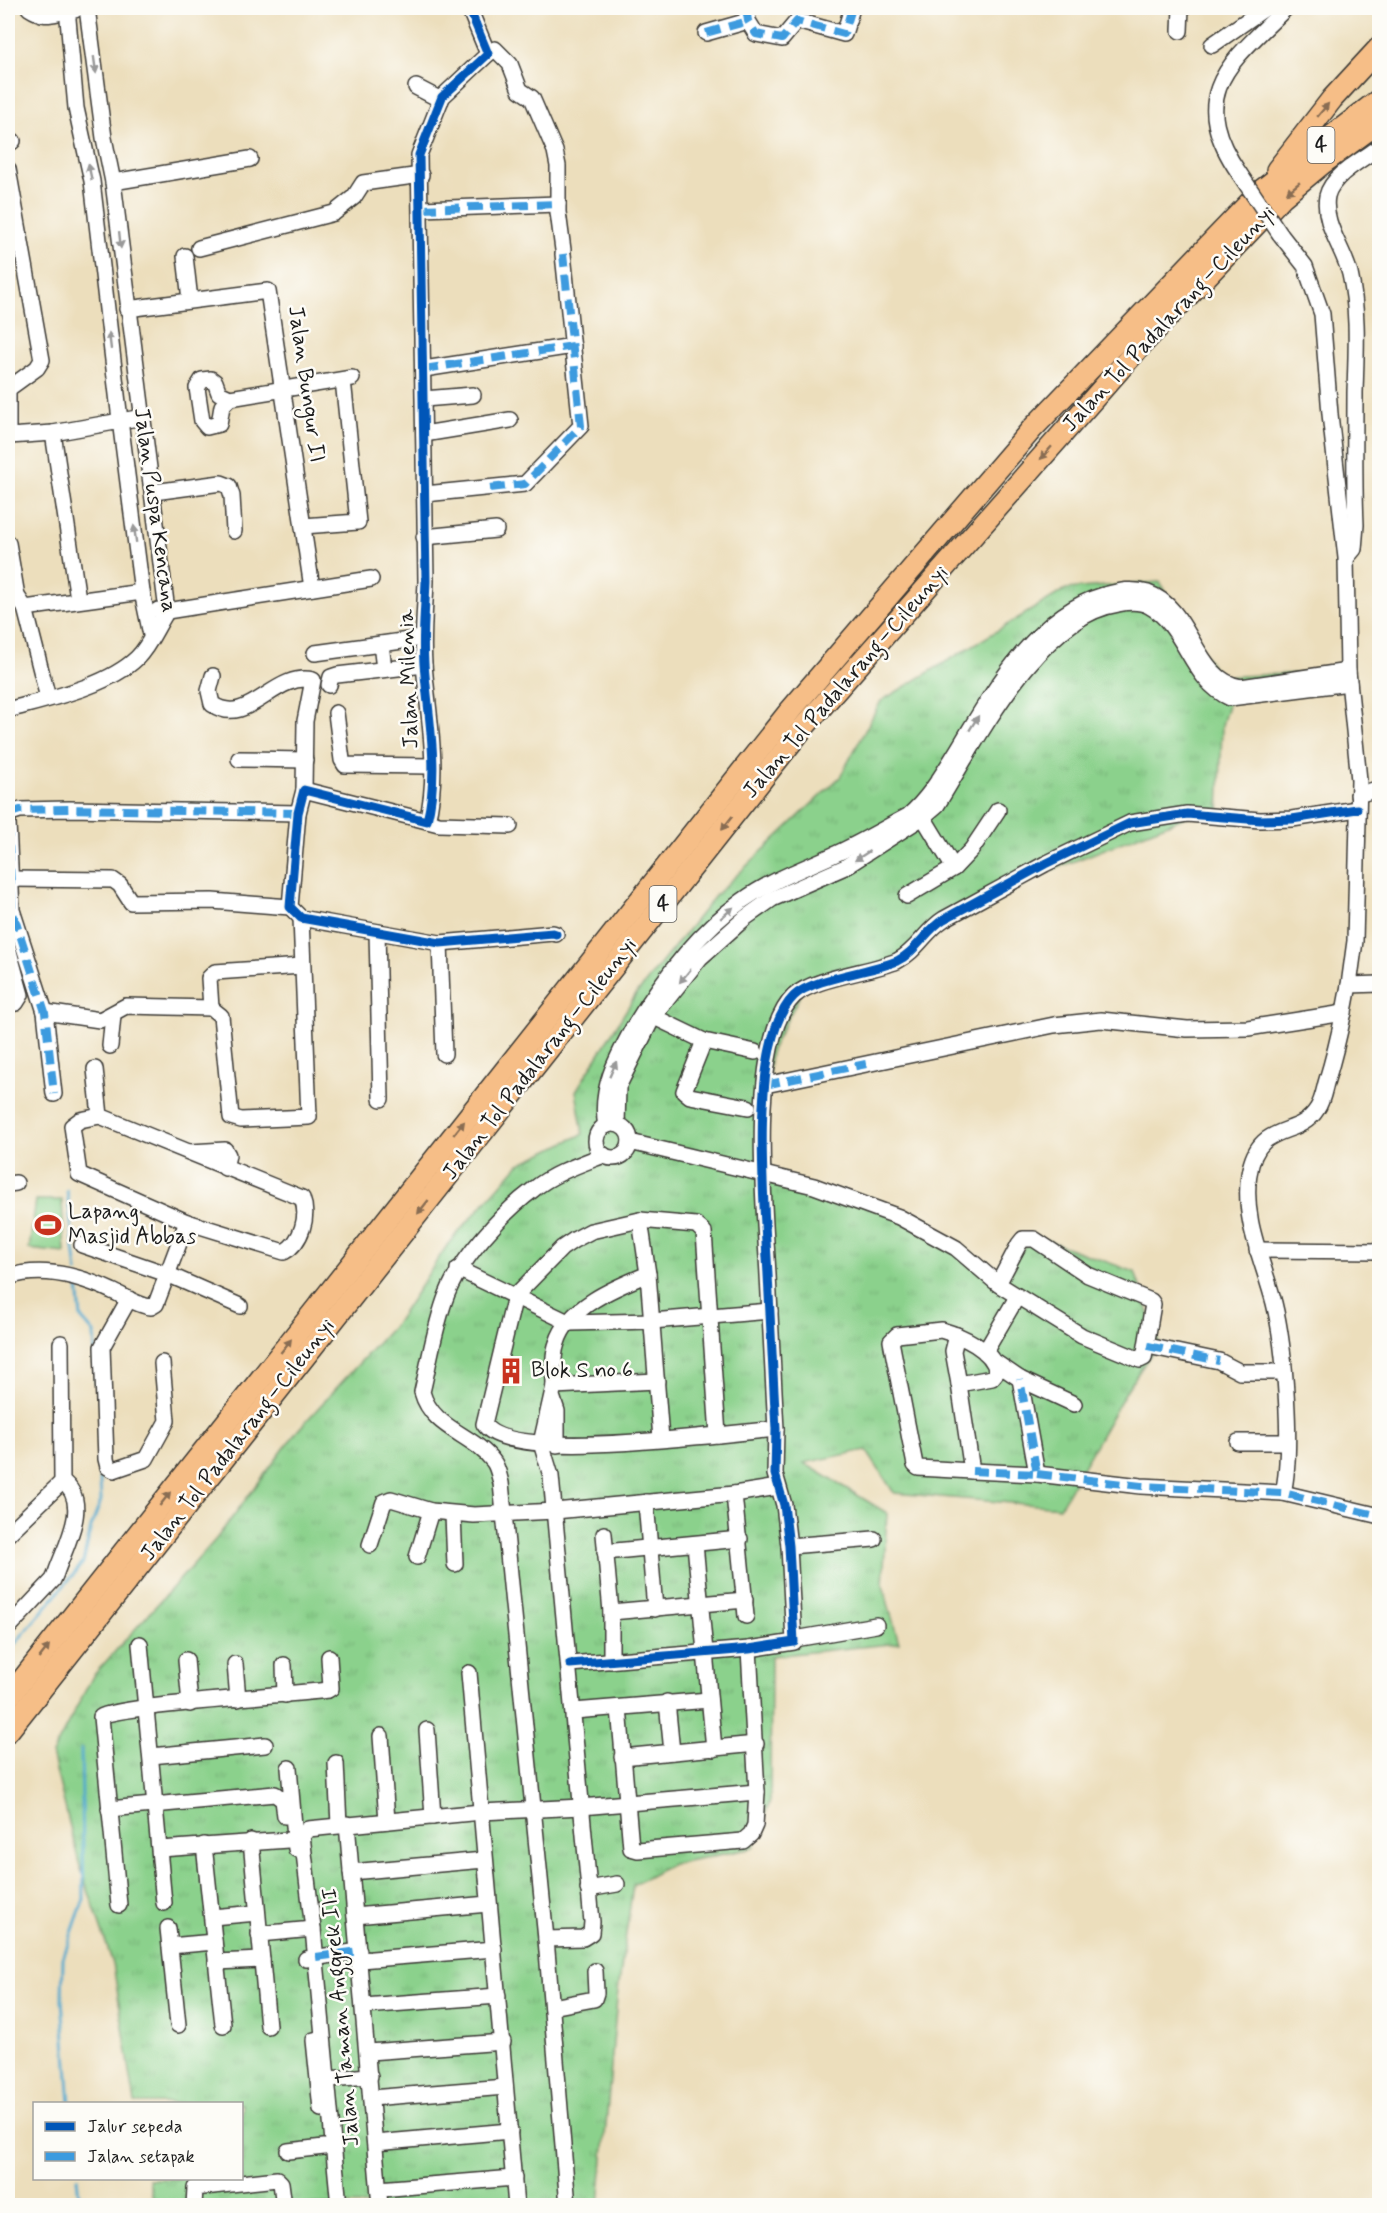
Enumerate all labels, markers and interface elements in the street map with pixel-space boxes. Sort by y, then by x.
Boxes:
one-way arrow [91,56,100,75]
one-way arrow [1317,102,1330,118]
road number: 4 [1308,127,1334,163]
one-way arrow [85,162,94,181]
one-way arrow [1285,181,1301,194]
street label: Jalan Tol Padalarang–Cileunyi [1056,200,1284,440]
one-way arrow [115,230,125,249]
street label: Jalan Bungur II [278,304,331,464]
one-way arrow [106,331,115,350]
street label: Jalan Puspa Kencana [127,406,183,614]
one-way arrow [1040,445,1053,460]
one-way arrow [130,524,139,543]
street label: Jalan Tol Padalarang–Cileunyi [737,560,957,806]
street label: Jalan Milenia [393,608,425,749]
one-way arrow [968,715,979,731]
one-way arrow [721,816,733,831]
one-way arrow [854,851,870,862]
road number: 4 [650,886,676,922]
one-way arrow [719,907,734,920]
street label: Jalan Tol Padalarang–Cileunyi [437,932,646,1188]
one-way arrow [679,968,692,983]
one-way arrow [608,1061,617,1078]
one-way arrow [453,1120,466,1136]
place label: Lapang Masjid Abbas [68,1198,196,1251]
one-way arrow [417,1199,430,1215]
sports icon: Lapang Masjid Abbas [33,1210,63,1240]
street label: Jalan Tol Padalarang–Cileunyi [135,1313,344,1569]
one-way arrow [279,1338,292,1354]
building icon: Blok S no 6 [496,1356,526,1386]
place label: Blok S no 6 [531,1357,633,1385]
one-way arrow [158,1492,170,1507]
one-way arrow [37,1645,49,1660]
street label: Jalan Taman Anggrek III [316,1886,369,2148]
legend [33,2102,243,2180]
text: Jalur sepeda [87,2115,183,2139]
text: Jalan setapak [87,2145,195,2169]

